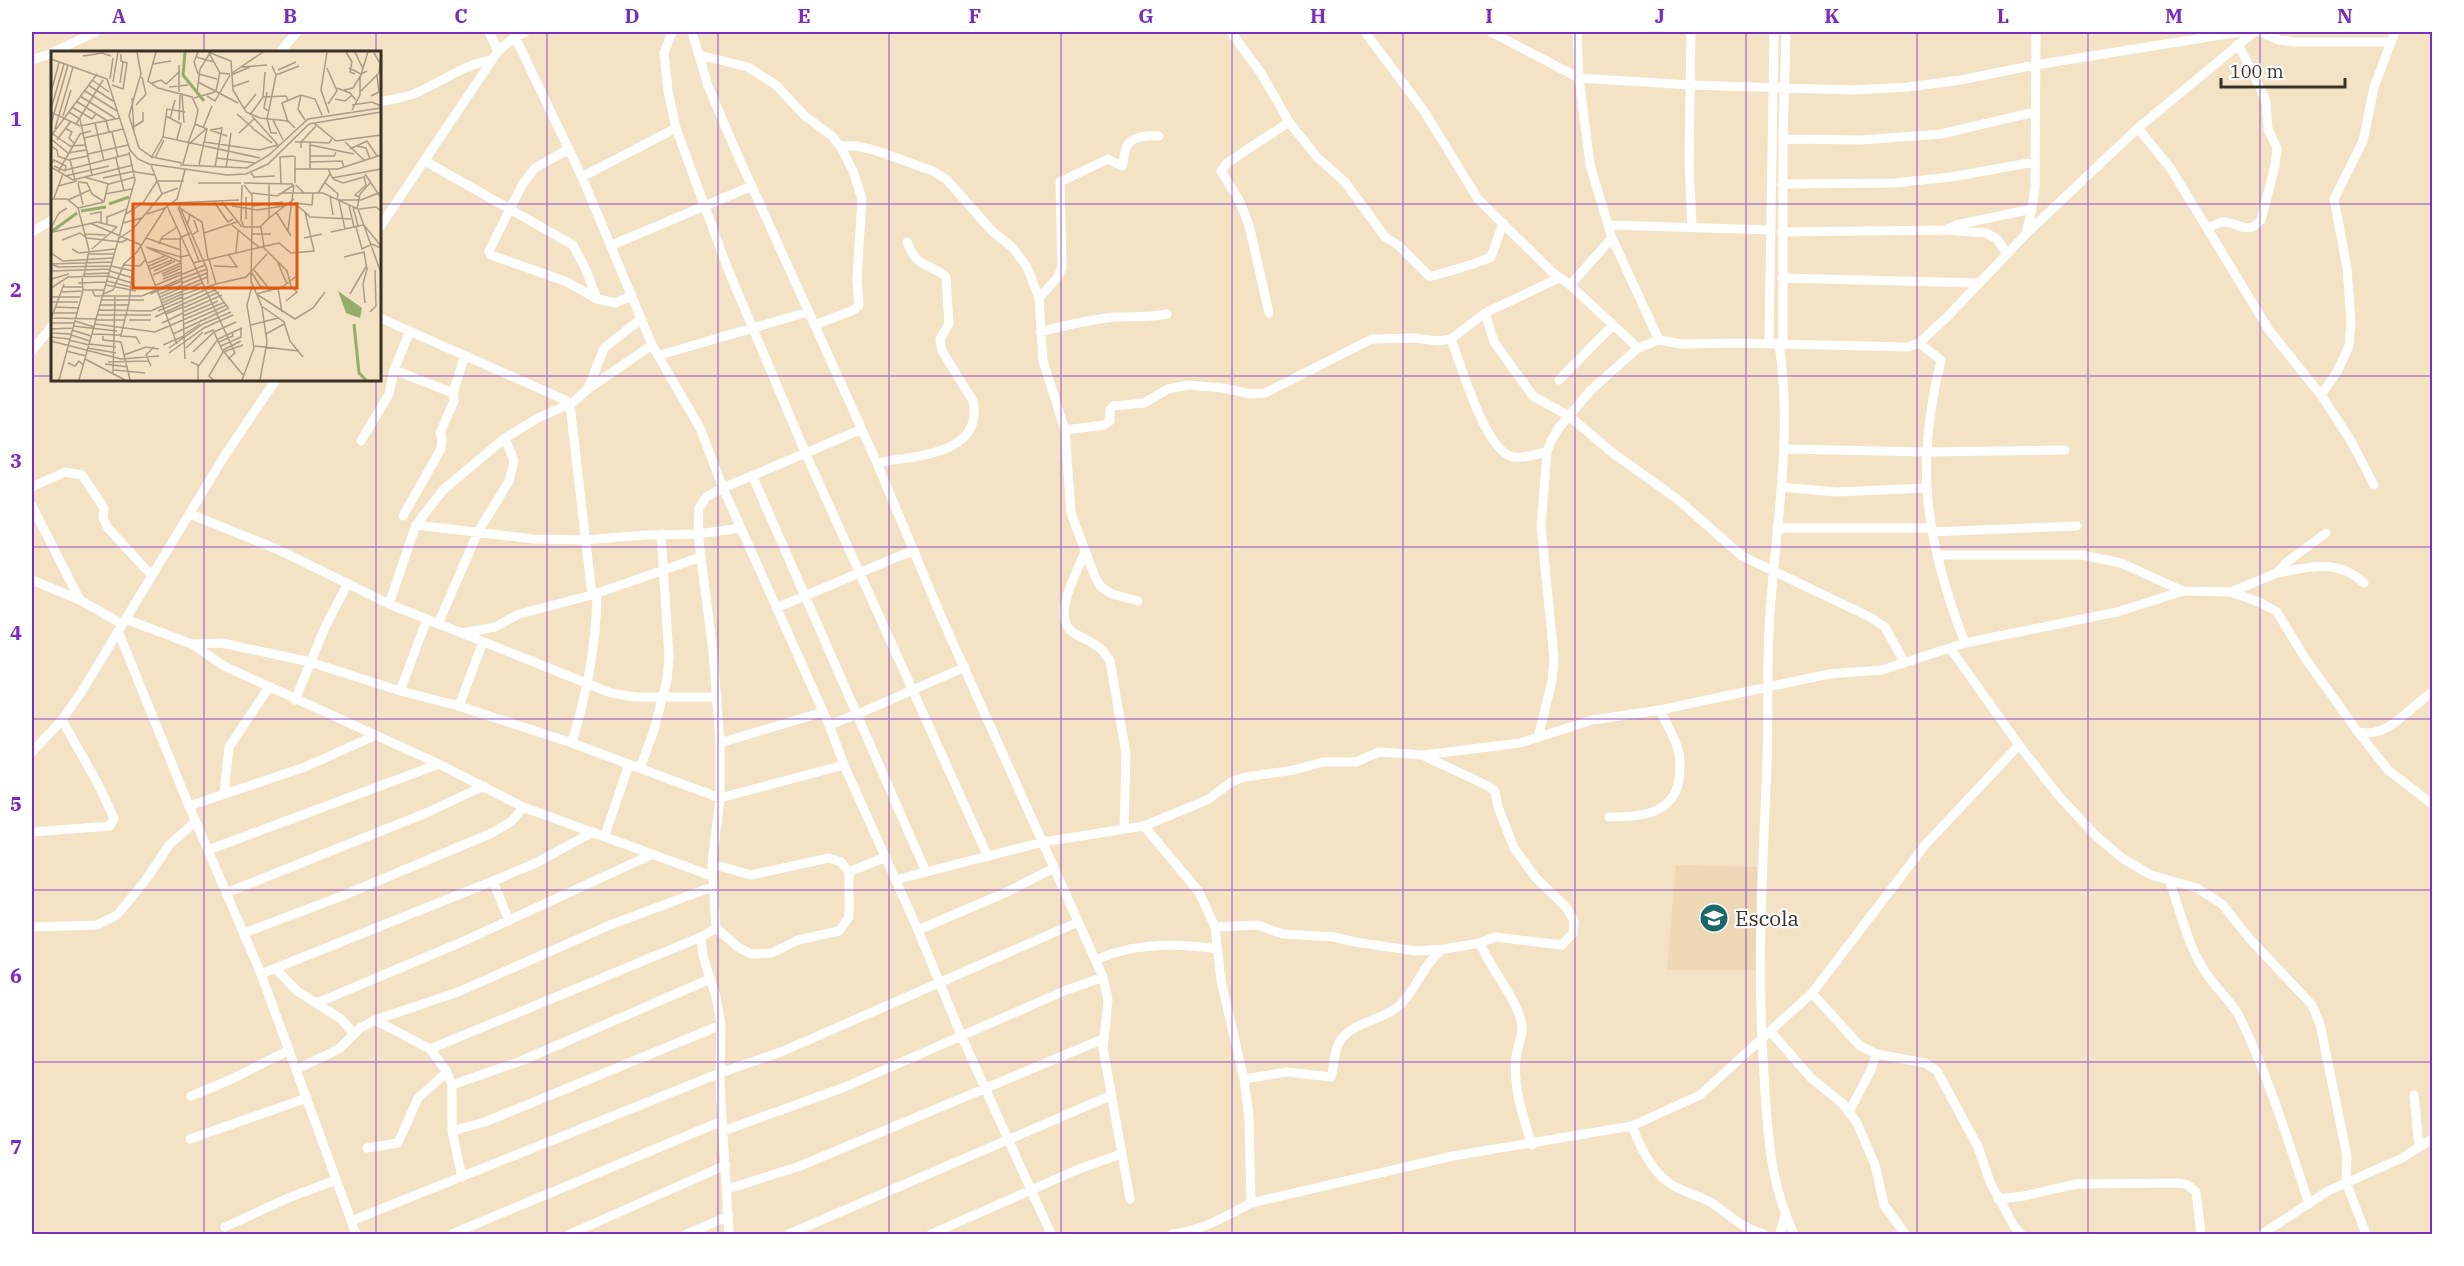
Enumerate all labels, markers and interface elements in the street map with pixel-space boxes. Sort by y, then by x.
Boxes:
text: A [112,2,126,29]
text: B [283,2,297,29]
text: C [454,2,468,29]
text: D [624,2,640,29]
text: E [797,2,811,29]
text: F [969,2,981,29]
text: G [1138,2,1154,29]
text: H [1310,2,1326,29]
text: I [1485,2,1493,29]
text: J [1655,2,1665,29]
text: K [1824,2,1840,29]
text: L [1997,2,2009,29]
text: M [2165,2,2183,29]
text: N [2337,2,2353,29]
inset map [51,51,381,381]
scale bar [2221,51,2346,89]
text: 100 m [2230,60,2284,83]
text: 1 [10,105,22,132]
text: 2 [10,276,22,303]
text: 3 [10,447,22,474]
text: 4 [10,619,22,646]
text: 5 [10,790,22,817]
school or university icon: Escola [1698,902,1730,934]
place label: Escola [1735,904,1799,932]
text: 6 [10,962,22,989]
text: 7 [10,1133,22,1160]

